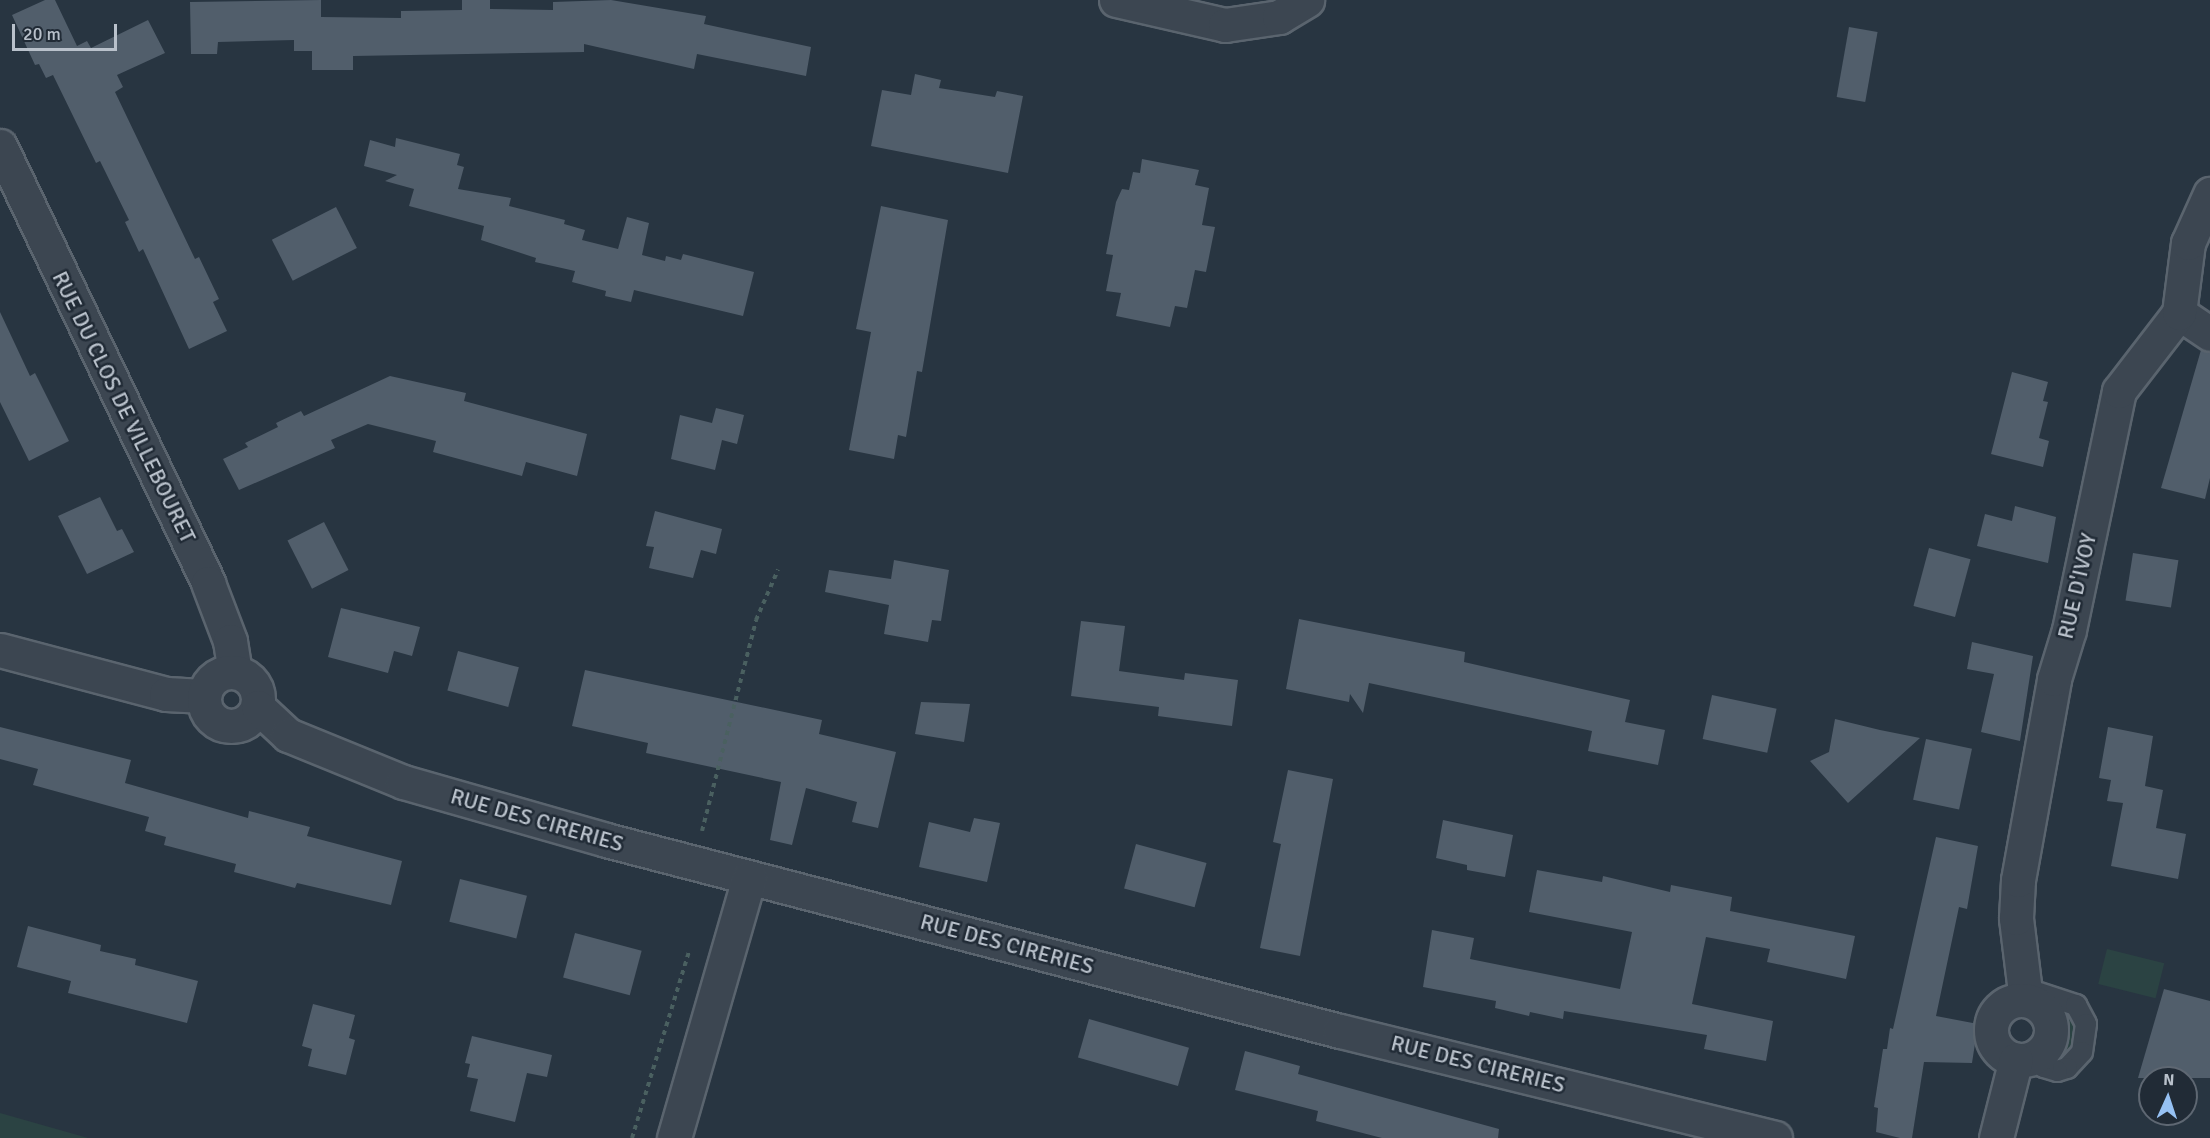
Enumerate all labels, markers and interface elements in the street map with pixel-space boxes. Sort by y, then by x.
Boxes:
scale bar [15,12,120,50]
text: 20 m [23,23,61,45]
street label: RUE DU CLOS DE VILLEBOURET [47,267,201,547]
street label: RUE D'IVOY [2052,531,2102,641]
street label: RUE DES CIRERIES [448,783,626,857]
street label: RUE DES CIRERIES [917,908,1097,980]
street label: RUE DES CIRERIES [1388,1030,1568,1098]
north arrow [2138,1066,2198,1126]
text: N [2163,1070,2175,1090]

